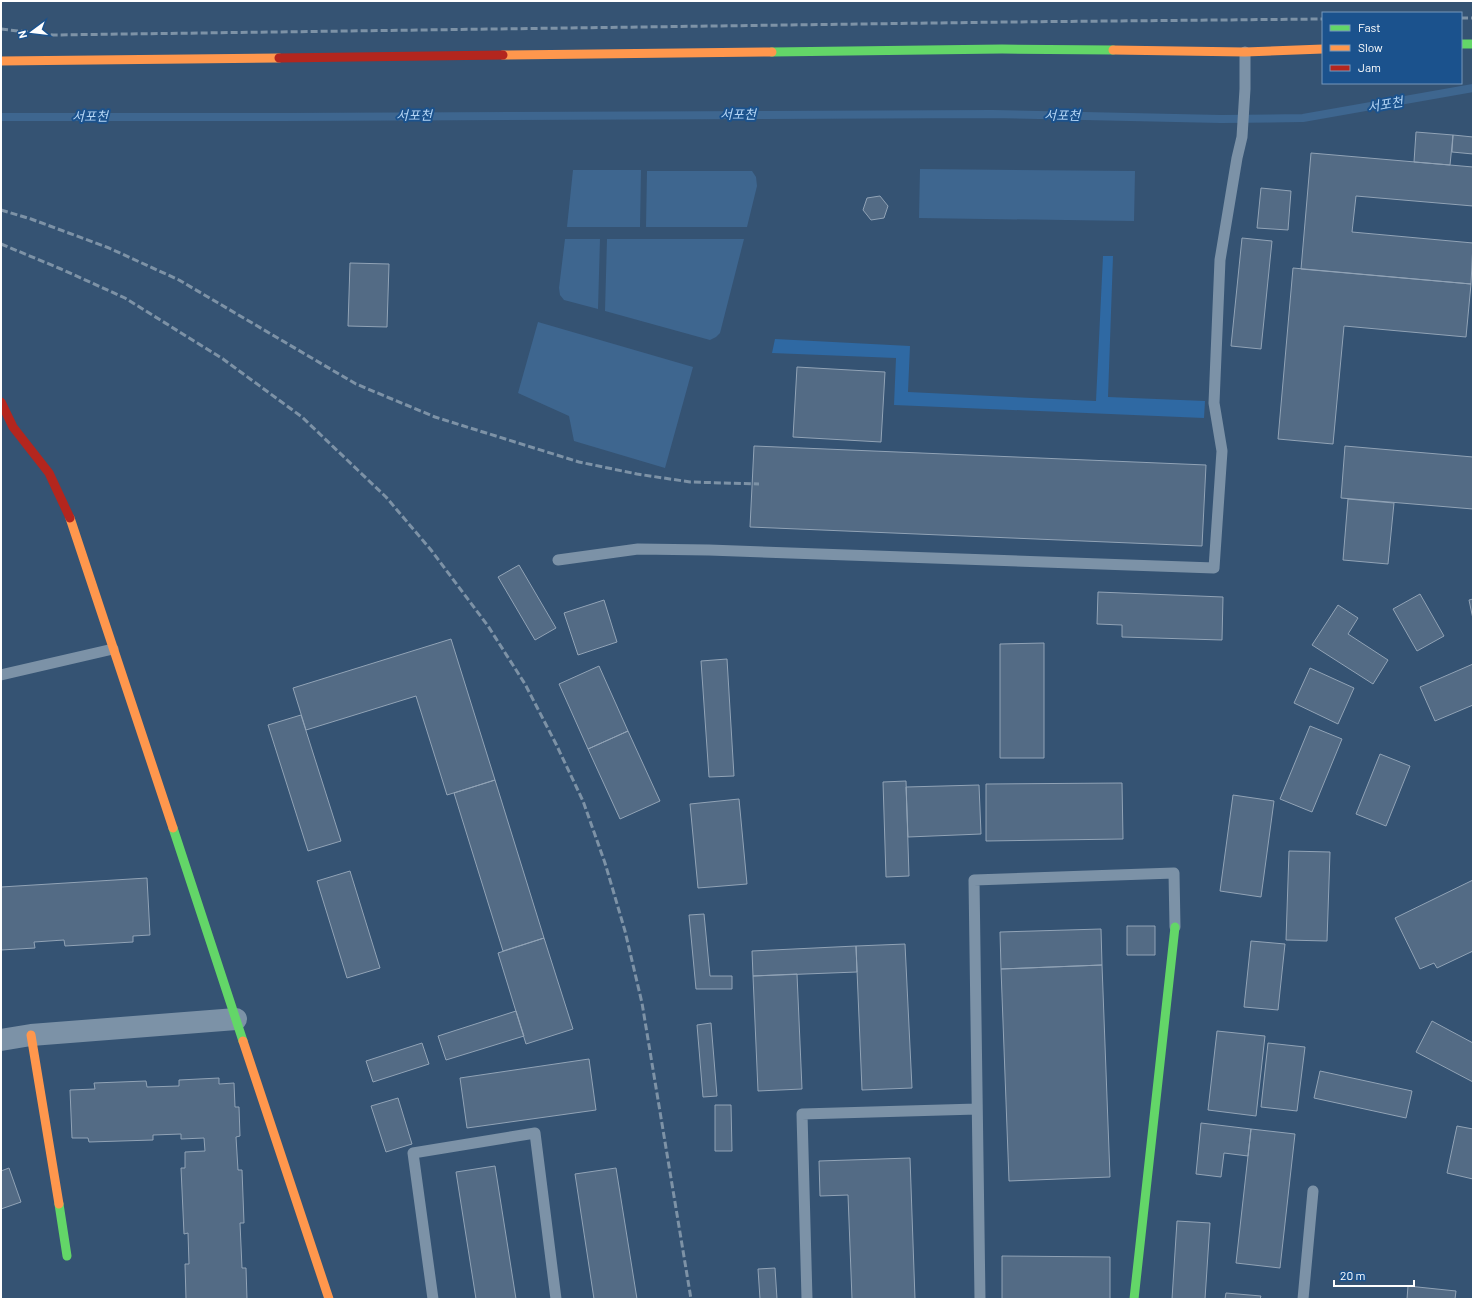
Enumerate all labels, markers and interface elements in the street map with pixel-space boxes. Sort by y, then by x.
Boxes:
north arrow [12,12,52,52]
legend [1322,12,1462,84]
text: Fast [1358,20,1381,34]
text: N [15,29,29,40]
text: Slow [1358,40,1383,54]
text: Jam [1358,60,1381,74]
water label: 서포천 [1366,93,1405,115]
water label: 서포천 [720,106,757,122]
water label: 서포천 [396,107,433,123]
water label: 서포천 [1044,107,1081,123]
water label: 서포천 [72,108,109,124]
scale bar [1334,1262,1414,1288]
text: 20 m [1340,1268,1366,1282]

